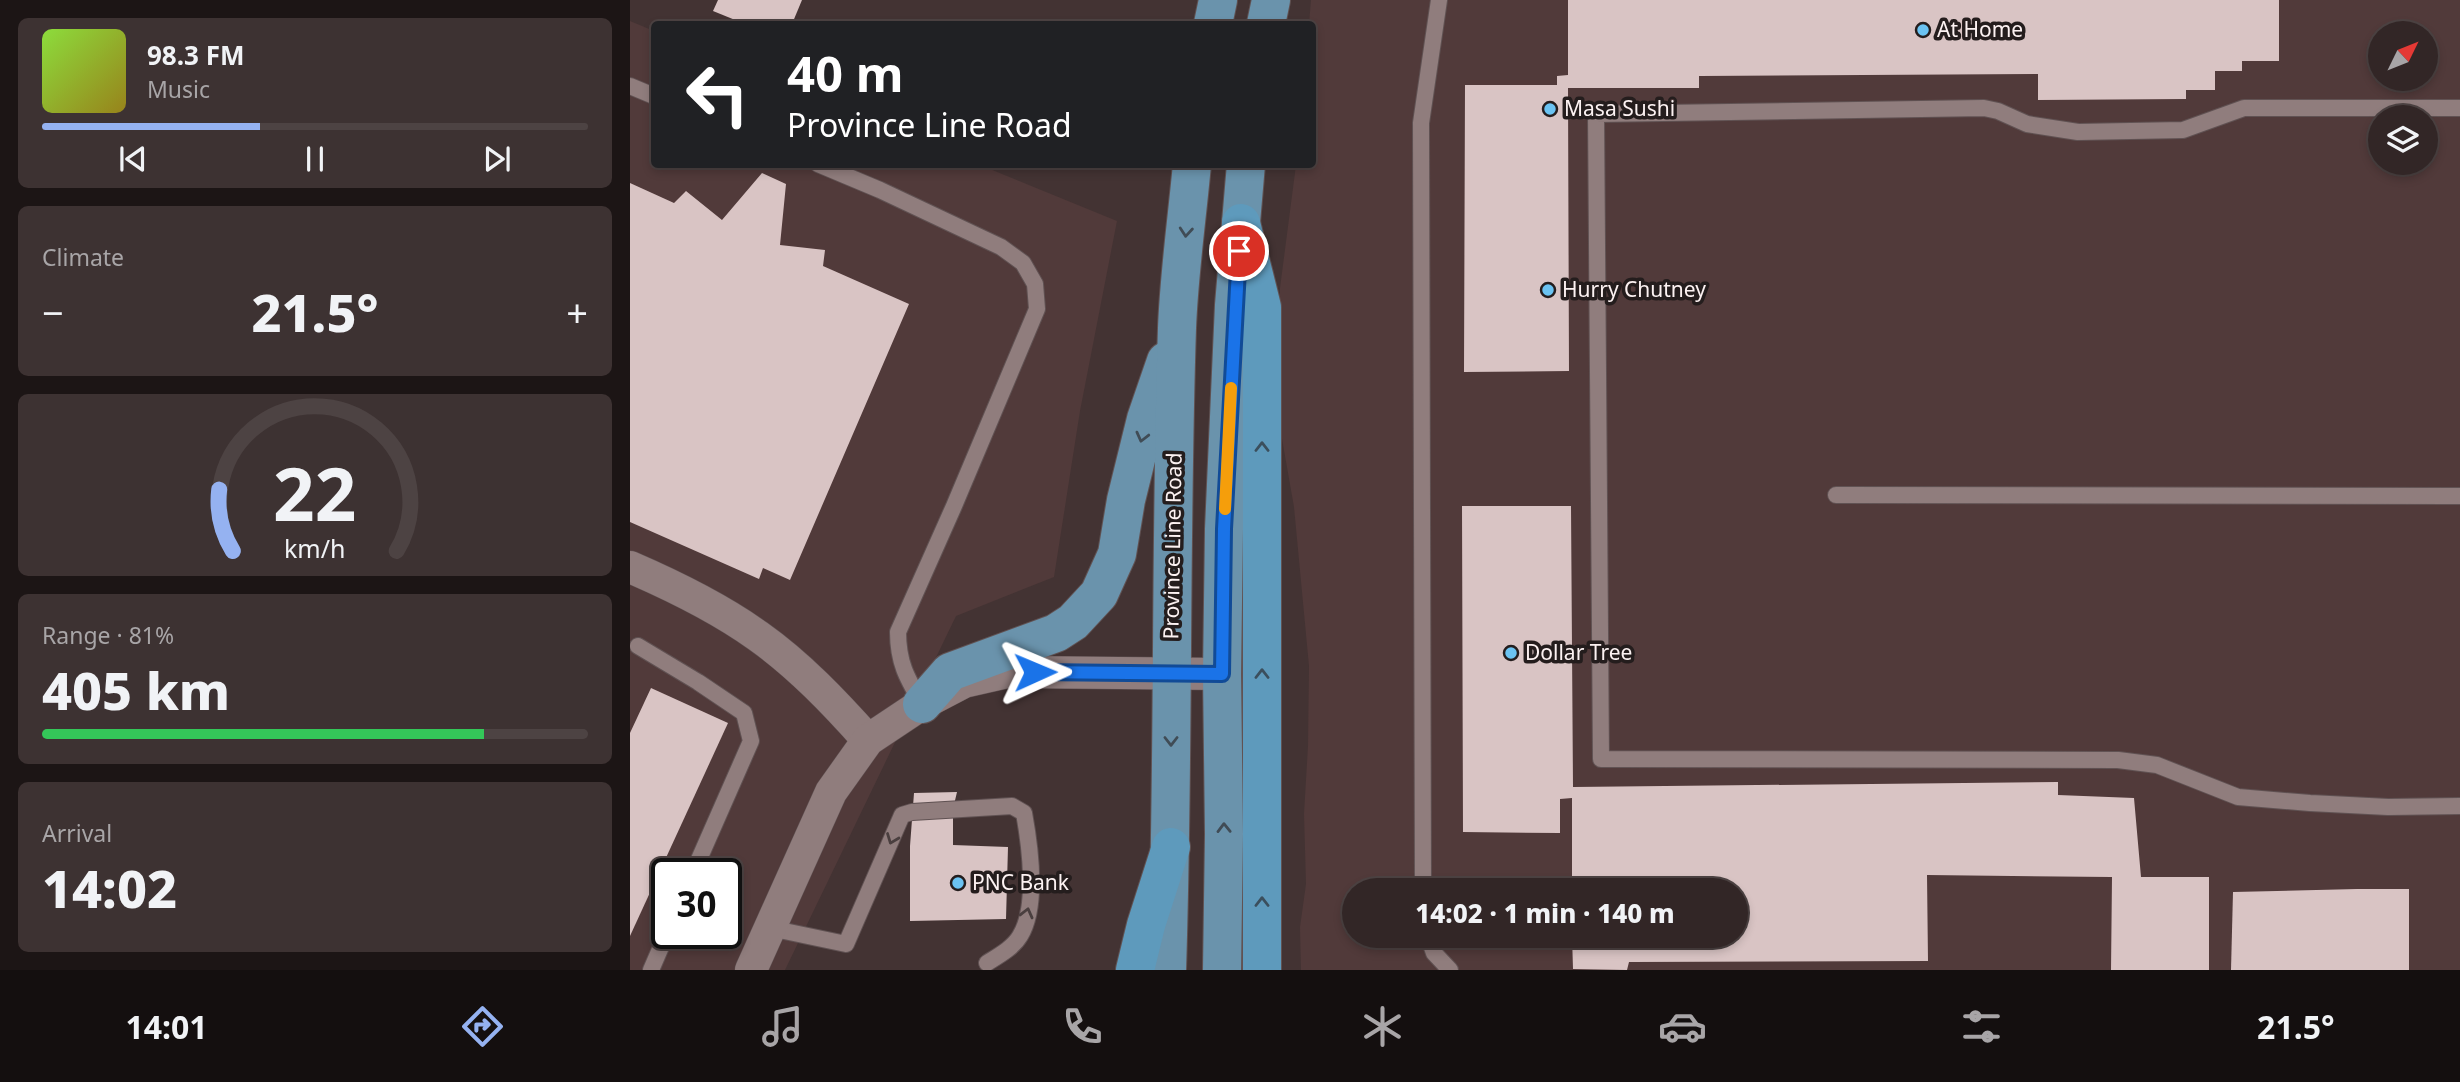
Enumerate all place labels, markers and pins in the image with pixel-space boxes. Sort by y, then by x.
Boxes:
place label: At Home [1937,15,2023,43]
marker: At Home [1915,22,1931,38]
place label: Masa Sushi [1564,94,1675,122]
marker: Masa Sushi [1542,101,1558,117]
pin [1209,221,1269,281]
place label: Hurry Chutney [1562,275,1706,303]
marker: Hurry Chutney [1540,282,1556,298]
place label: Dollar Tree [1525,638,1632,666]
marker: Dollar Tree [1503,645,1519,661]
place label: PNC Bank [972,868,1070,896]
marker: PNC Bank [950,875,966,891]

